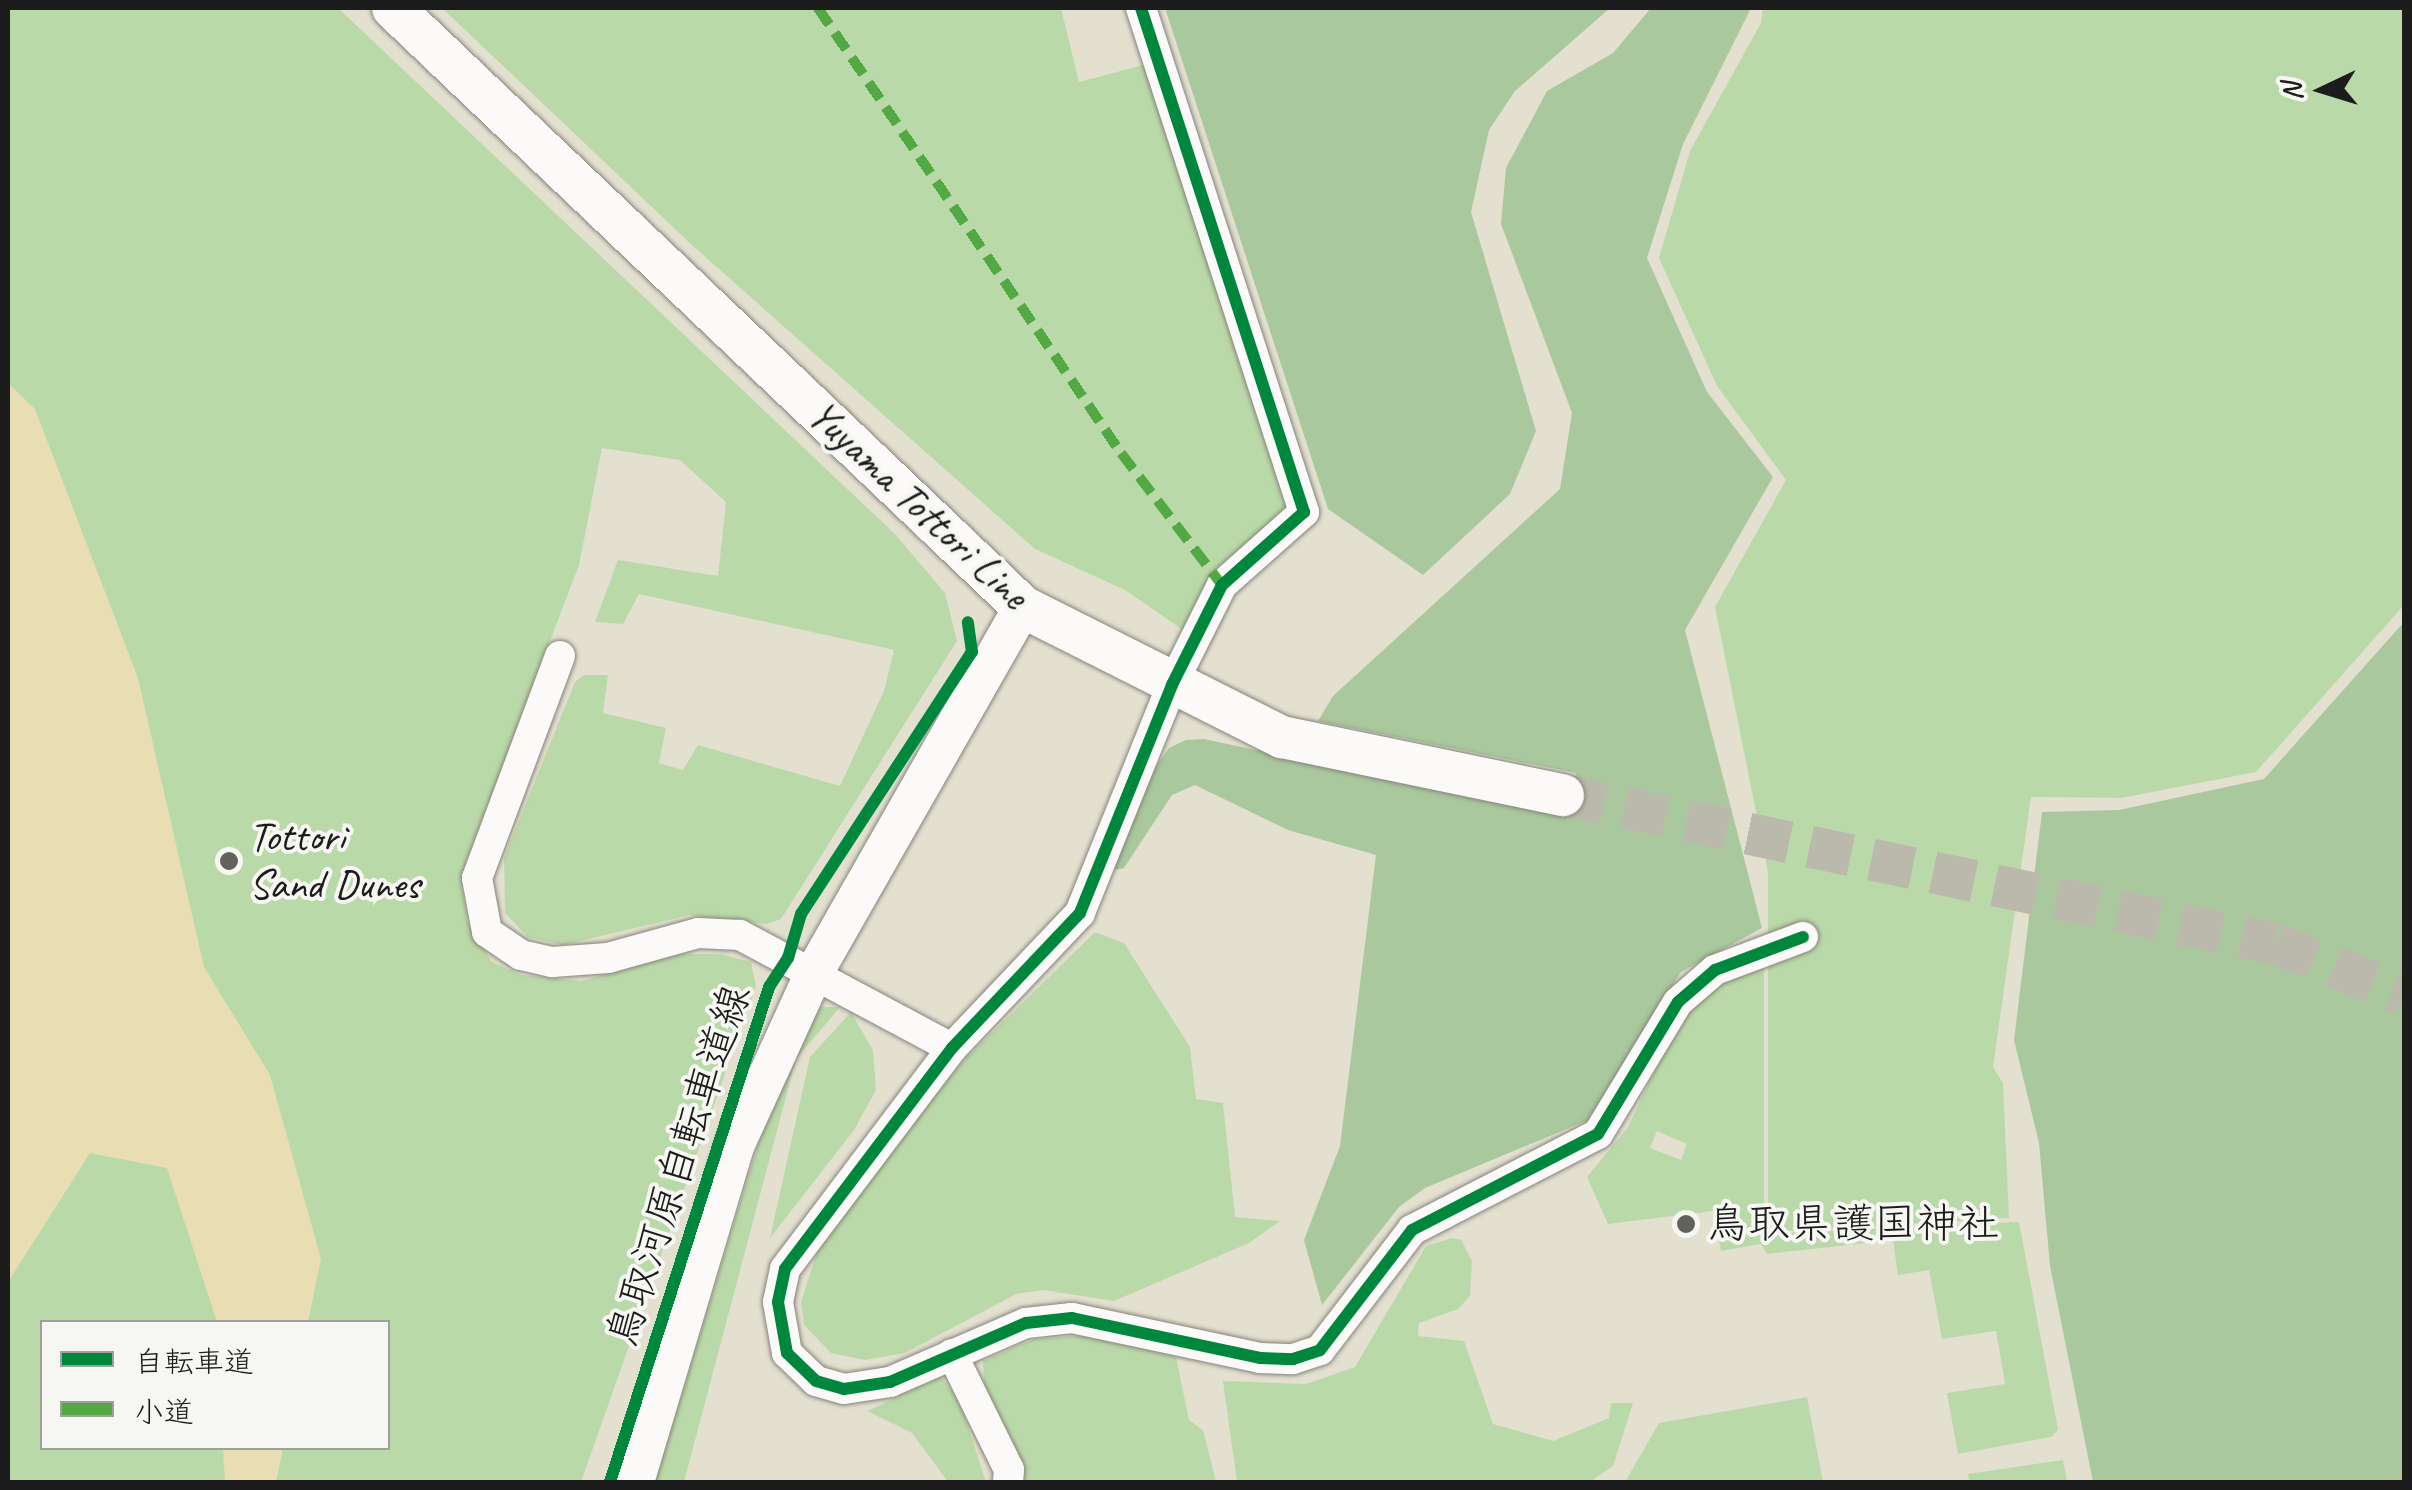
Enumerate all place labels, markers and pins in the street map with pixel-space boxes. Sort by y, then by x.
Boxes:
place label: Tottori Sand Dunes [249,812,420,910]
marker: Tottori Sand Dunes [218,850,240,872]
place label: 鳥取県護国神社 [1706,1199,2000,1249]
marker: 鳥取県護国神社 [1675,1213,1697,1235]

